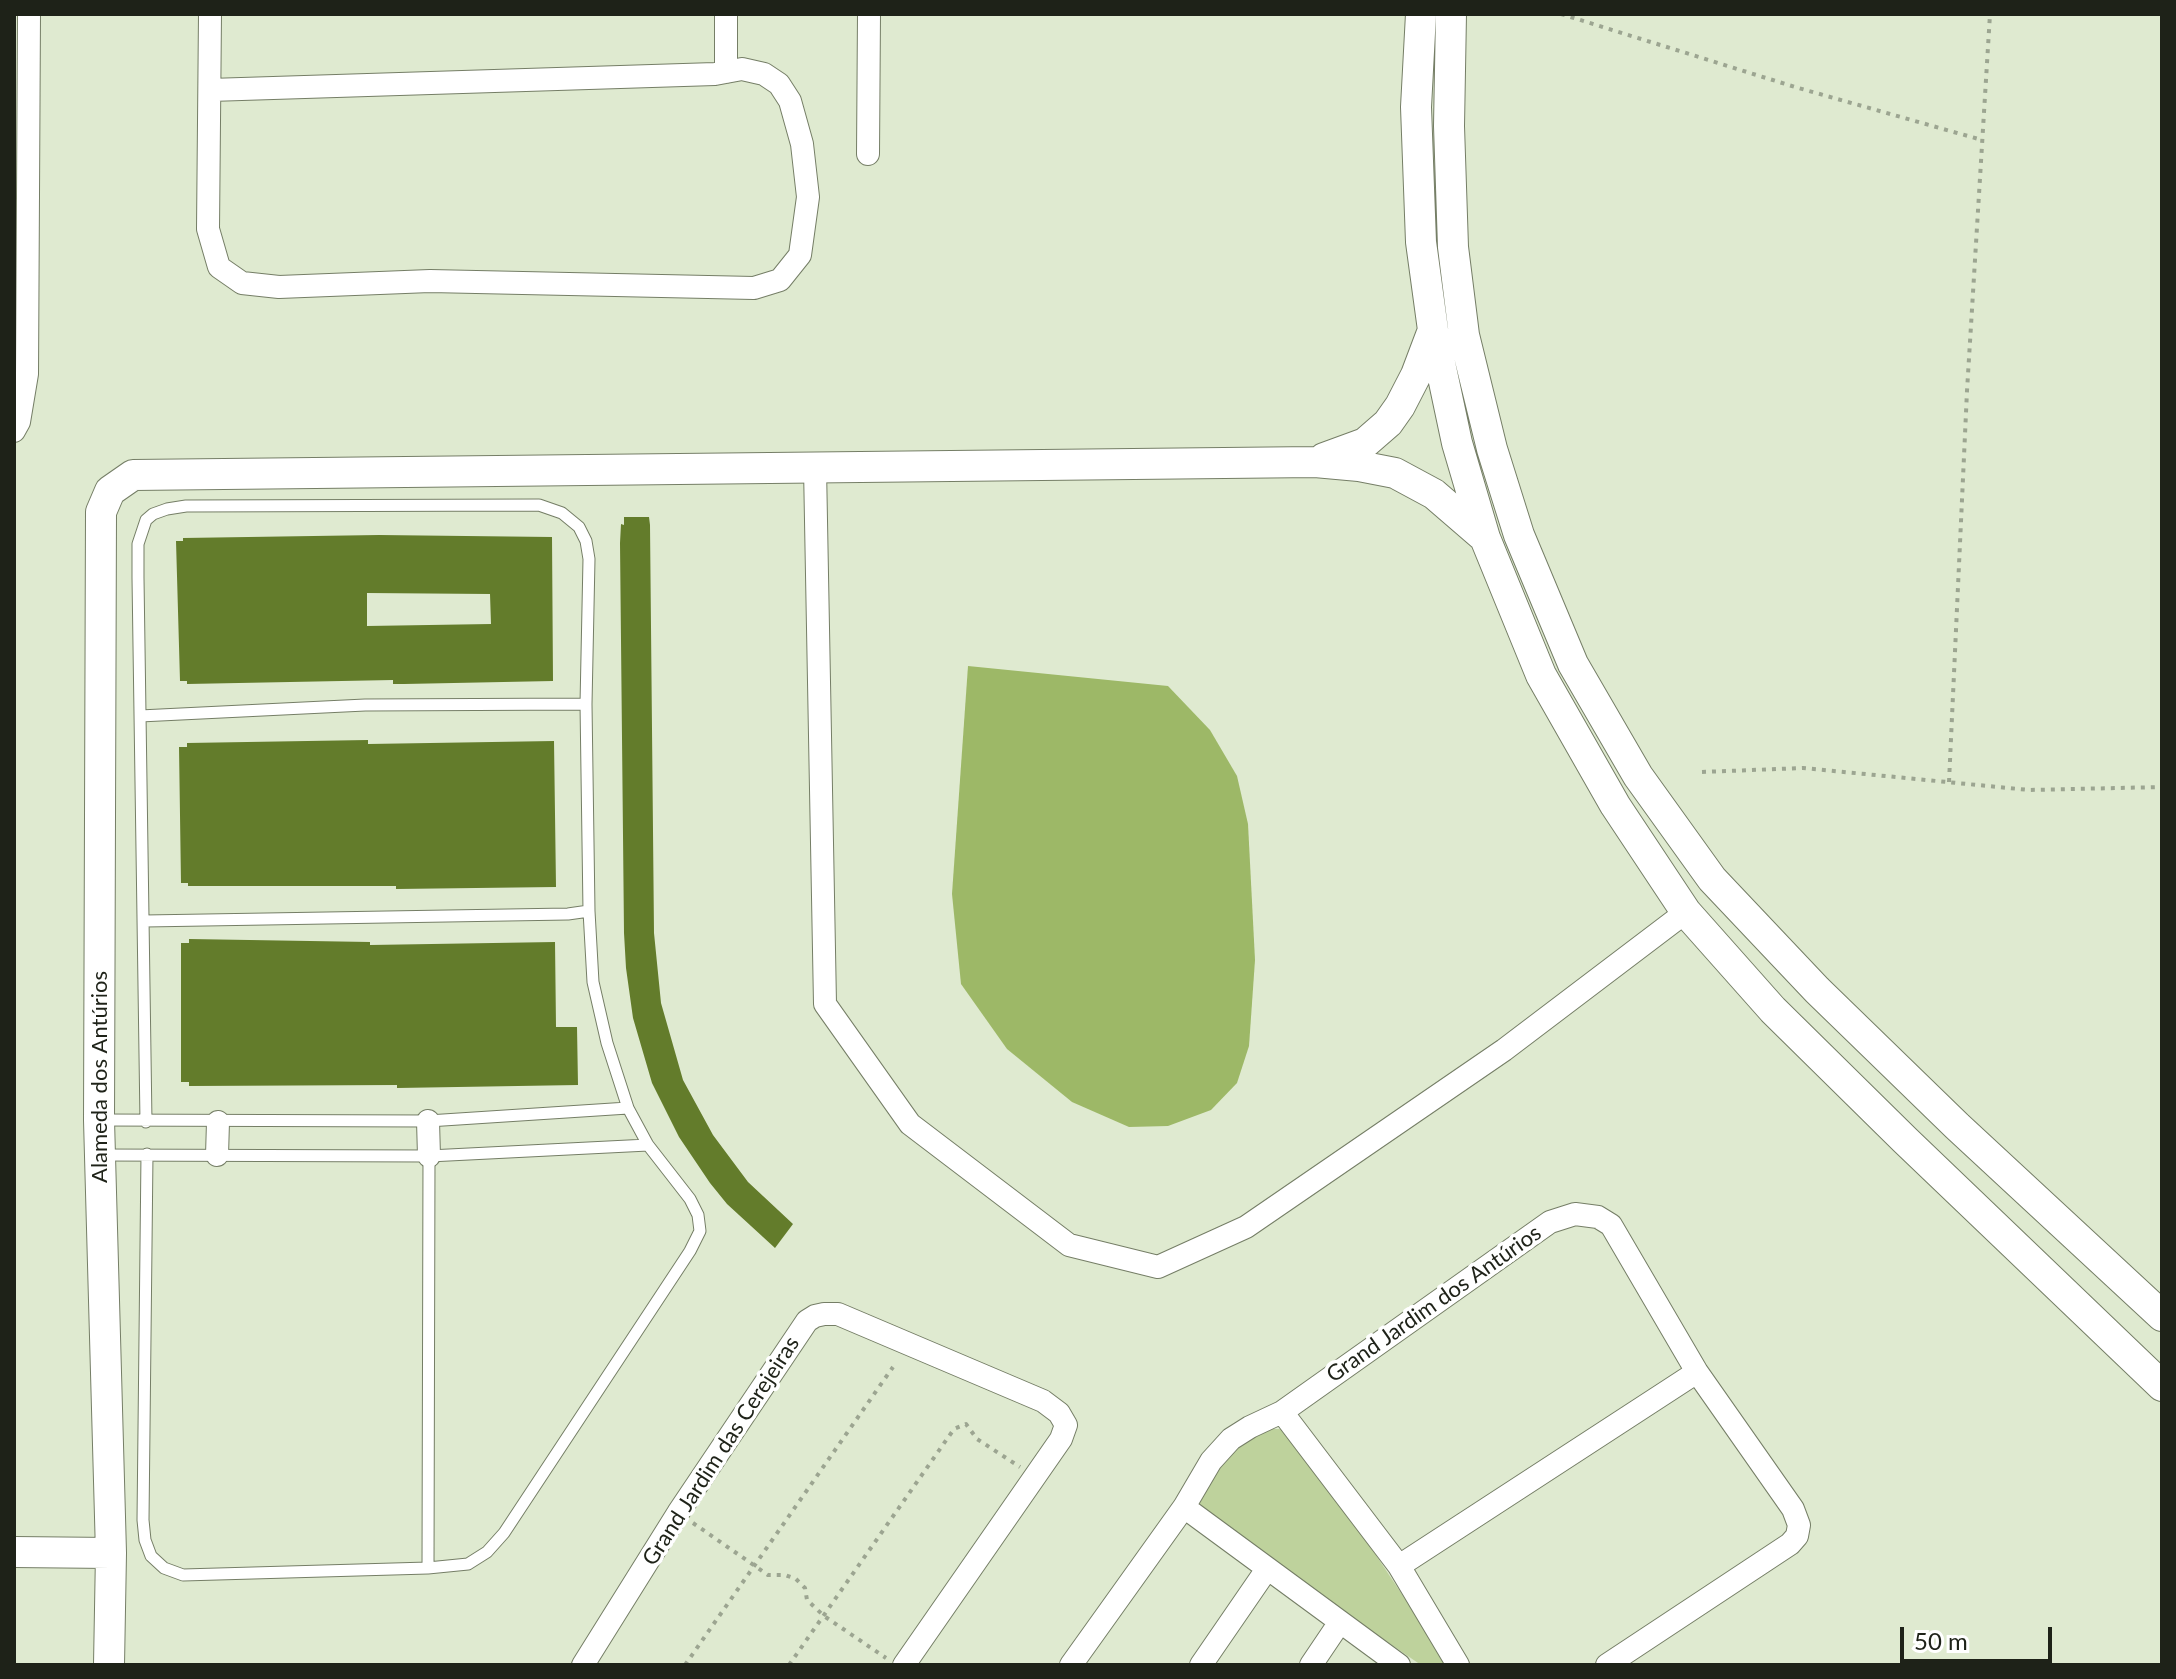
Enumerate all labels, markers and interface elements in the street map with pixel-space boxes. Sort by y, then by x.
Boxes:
street label: Alameda dos Antúrios [87,971,113,1183]
street label: Grand Jardim dos Antúrios [1322,1220,1546,1388]
street label: Grand Jardim das Cerejeiras [637,1332,805,1570]
scale bar [1904,1611,2056,1661]
text: 50 m [1914,1626,1968,1655]

